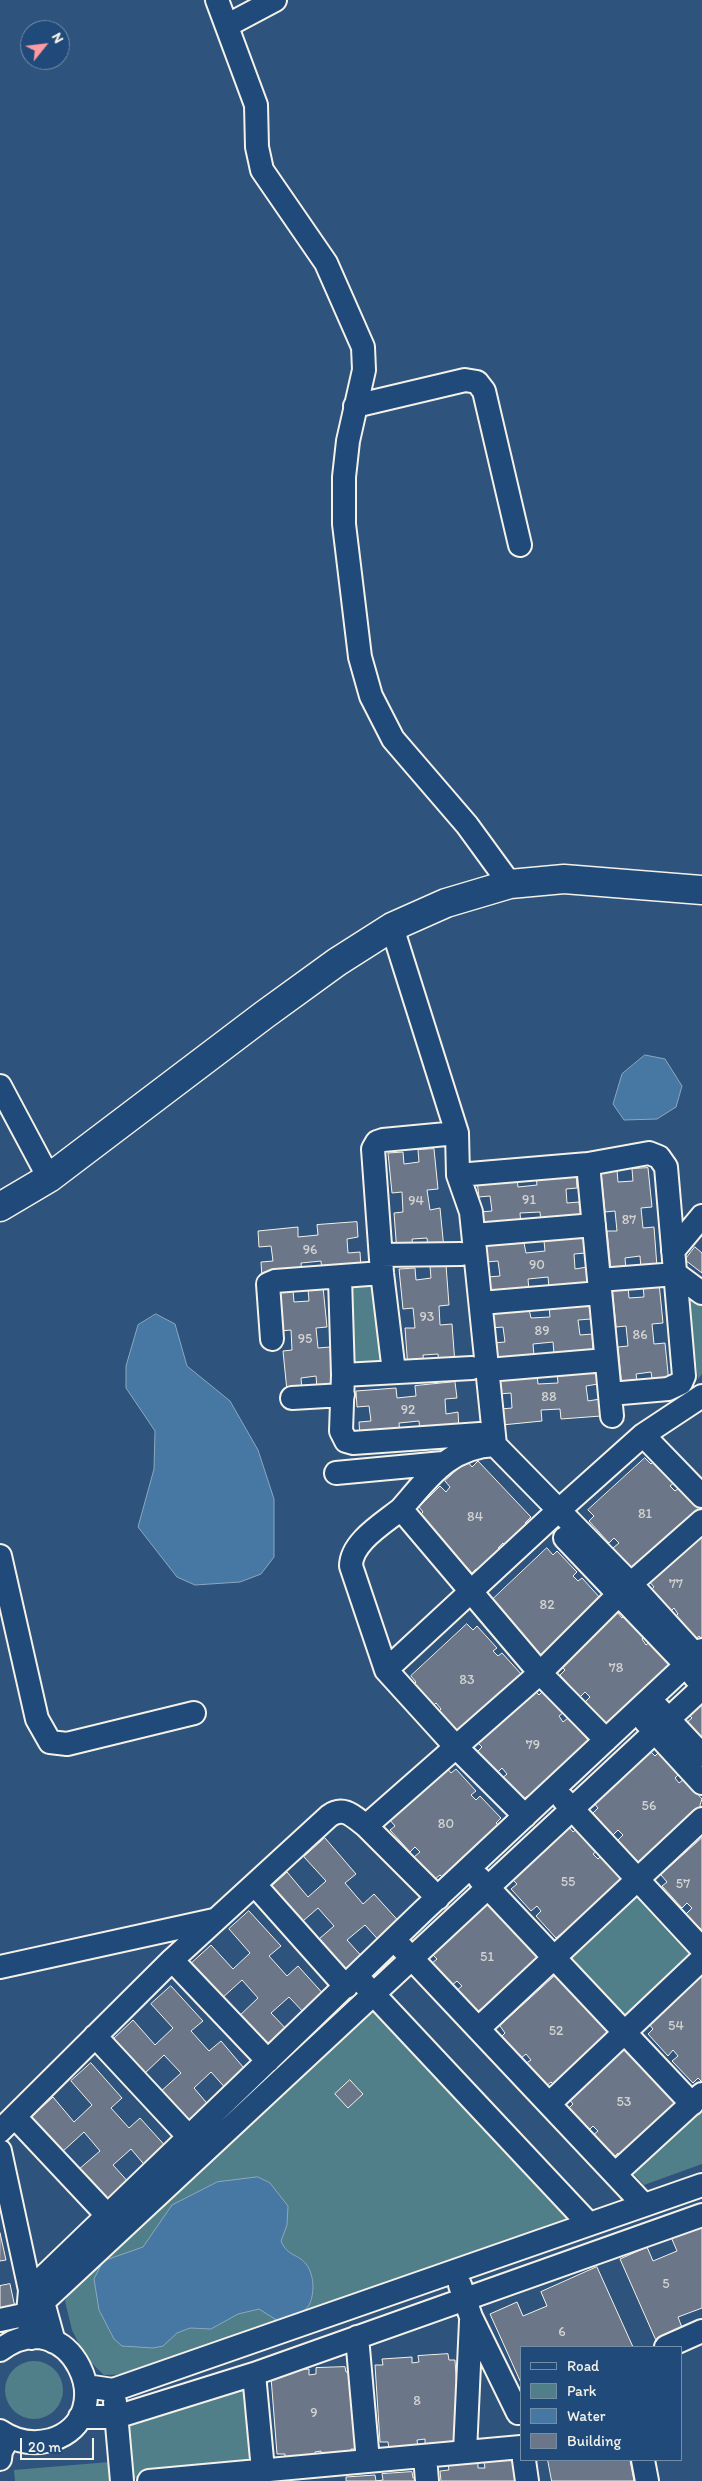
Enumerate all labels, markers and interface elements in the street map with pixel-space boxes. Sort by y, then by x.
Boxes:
north arrow [20,20,70,70]
text: N [48,30,67,46]
house number: 91 [522,1192,536,1208]
house number: 94 [408,1193,424,1209]
house number: 87 [622,1212,636,1228]
house number: 96 [303,1242,317,1258]
house number: 90 [529,1257,545,1273]
house number: 93 [420,1309,434,1325]
house number: 89 [535,1323,549,1339]
house number: 86 [632,1327,648,1343]
house number: 95 [298,1331,312,1347]
house number: 88 [541,1389,557,1405]
house number: 92 [401,1402,415,1418]
house number: 81 [638,1506,652,1522]
house number: 84 [467,1509,483,1525]
house number: 77 [669,1576,683,1592]
house number: 82 [539,1597,555,1613]
house number: 78 [609,1660,623,1676]
house number: 83 [459,1672,475,1688]
house number: 79 [526,1737,540,1753]
house number: 56 [642,1798,656,1814]
house number: 80 [438,1816,454,1832]
house number: 55 [561,1874,575,1890]
house number: 57 [676,1876,690,1892]
house number: 51 [480,1949,494,1965]
house number: 54 [668,2018,684,2034]
house number: 52 [549,2023,563,2039]
house number: 53 [617,2094,631,2110]
house number: 5 [662,2276,670,2292]
house number: 6 [558,2324,566,2340]
legend [520,2346,682,2461]
text: Road [567,2357,599,2375]
text: Park [567,2382,597,2400]
house number: 8 [413,2393,421,2409]
house number: 9 [310,2405,318,2421]
text: Water [567,2407,605,2425]
scale bar [22,2428,96,2460]
text: Building [567,2432,621,2450]
text: 20 m [28,2438,61,2456]

